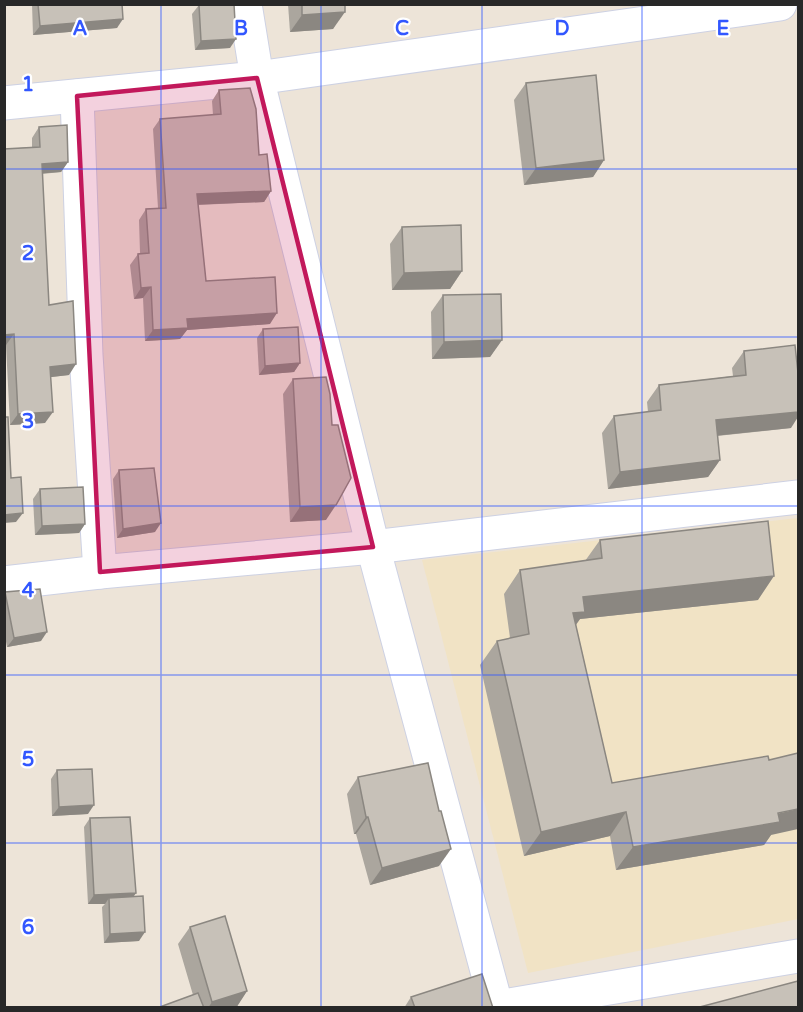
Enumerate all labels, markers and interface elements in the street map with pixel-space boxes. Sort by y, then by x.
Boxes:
text: A [73,17,88,41]
text: B [234,17,248,41]
text: C [395,17,409,41]
text: D [554,17,570,41]
text: E [717,17,730,41]
text: 1 [22,73,34,97]
text: 2 [22,242,34,266]
text: 3 [22,410,34,434]
text: 4 [22,579,35,603]
text: 5 [22,748,34,772]
text: 6 [22,916,34,940]

